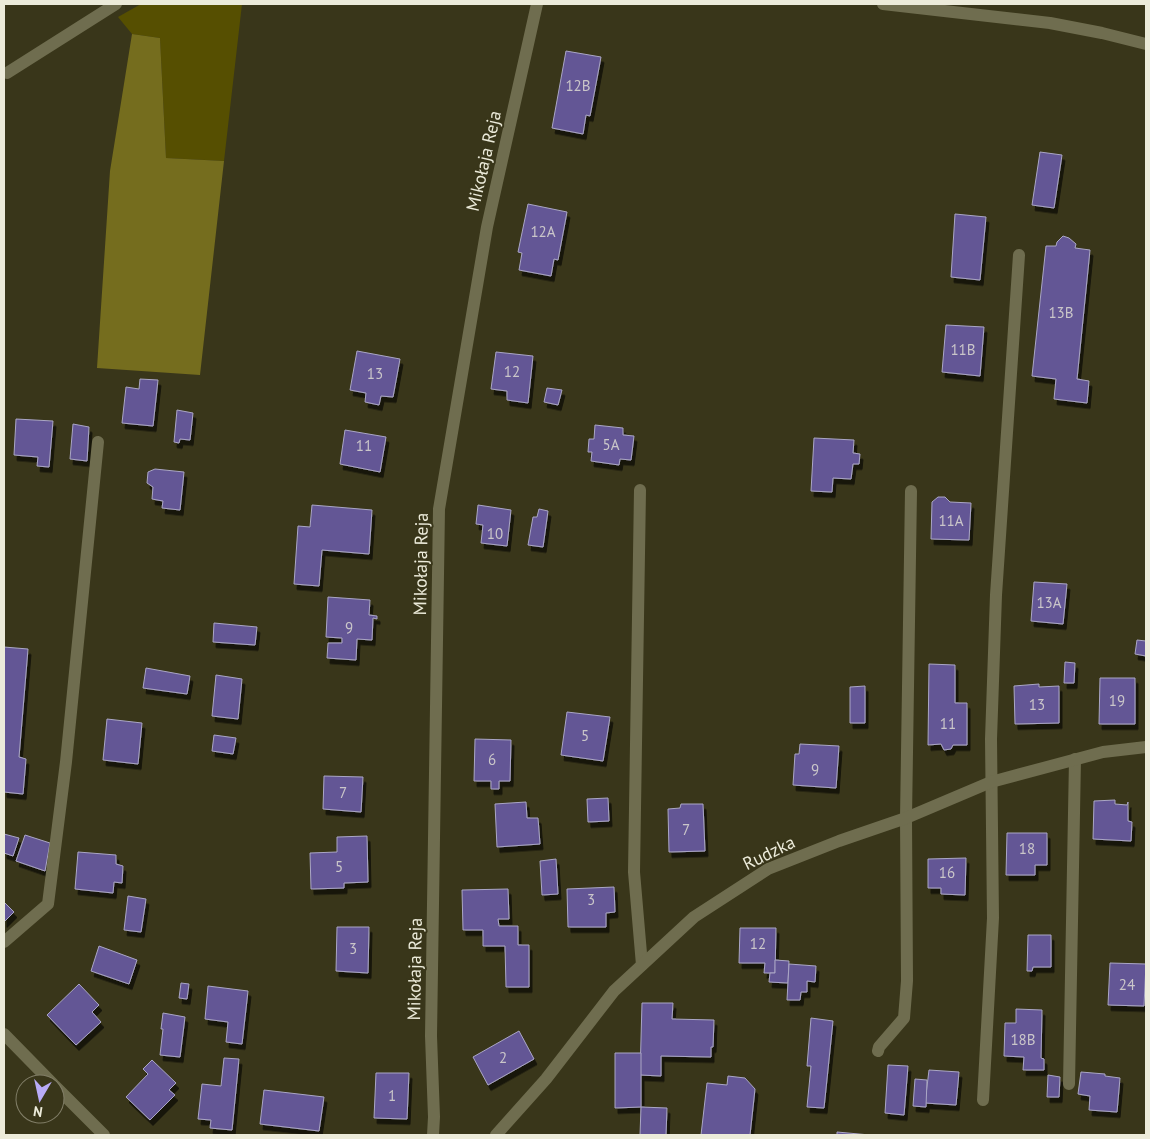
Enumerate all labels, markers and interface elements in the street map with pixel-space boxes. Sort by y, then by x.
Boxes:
house number: 12B [565,76,591,95]
street label: Mikołaja Reja [461,108,506,213]
house number: 12A [530,222,556,241]
house number: 13B [1048,303,1074,322]
house number: 11B [950,340,976,359]
house number: 12 [504,362,520,381]
house number: 13 [367,364,383,383]
house number: 5A [603,435,620,454]
house number: 11 [356,436,372,455]
house number: 11A [938,511,964,530]
street label: Mikołaja Reja [408,513,433,615]
house number: 10 [487,524,503,543]
house number: 13A [1036,593,1062,612]
house number: 9 [345,618,353,637]
house number: 19 [1109,691,1125,710]
house number: 13 [1029,695,1045,714]
house number: 11 [940,714,956,733]
house number: 5 [581,726,589,745]
house number: 6 [488,750,496,769]
house number: 9 [811,760,819,779]
house number: 7 [339,783,347,802]
house number: 7 [682,820,690,839]
street label: Rudzka [739,830,799,875]
house number: 18 [1019,839,1035,858]
house number: 5 [335,857,343,876]
house number: 16 [939,863,955,882]
house number: 3 [587,890,595,909]
street label: Mikołaja Reja [402,918,427,1020]
house number: 12 [750,934,766,953]
house number: 3 [349,939,357,958]
house number: 24 [1119,975,1135,994]
house number: 18B [1010,1030,1036,1049]
house number: 2 [499,1048,507,1067]
north arrow [15,1074,65,1124]
house number: 1 [388,1086,396,1105]
text: N [32,1102,44,1121]

